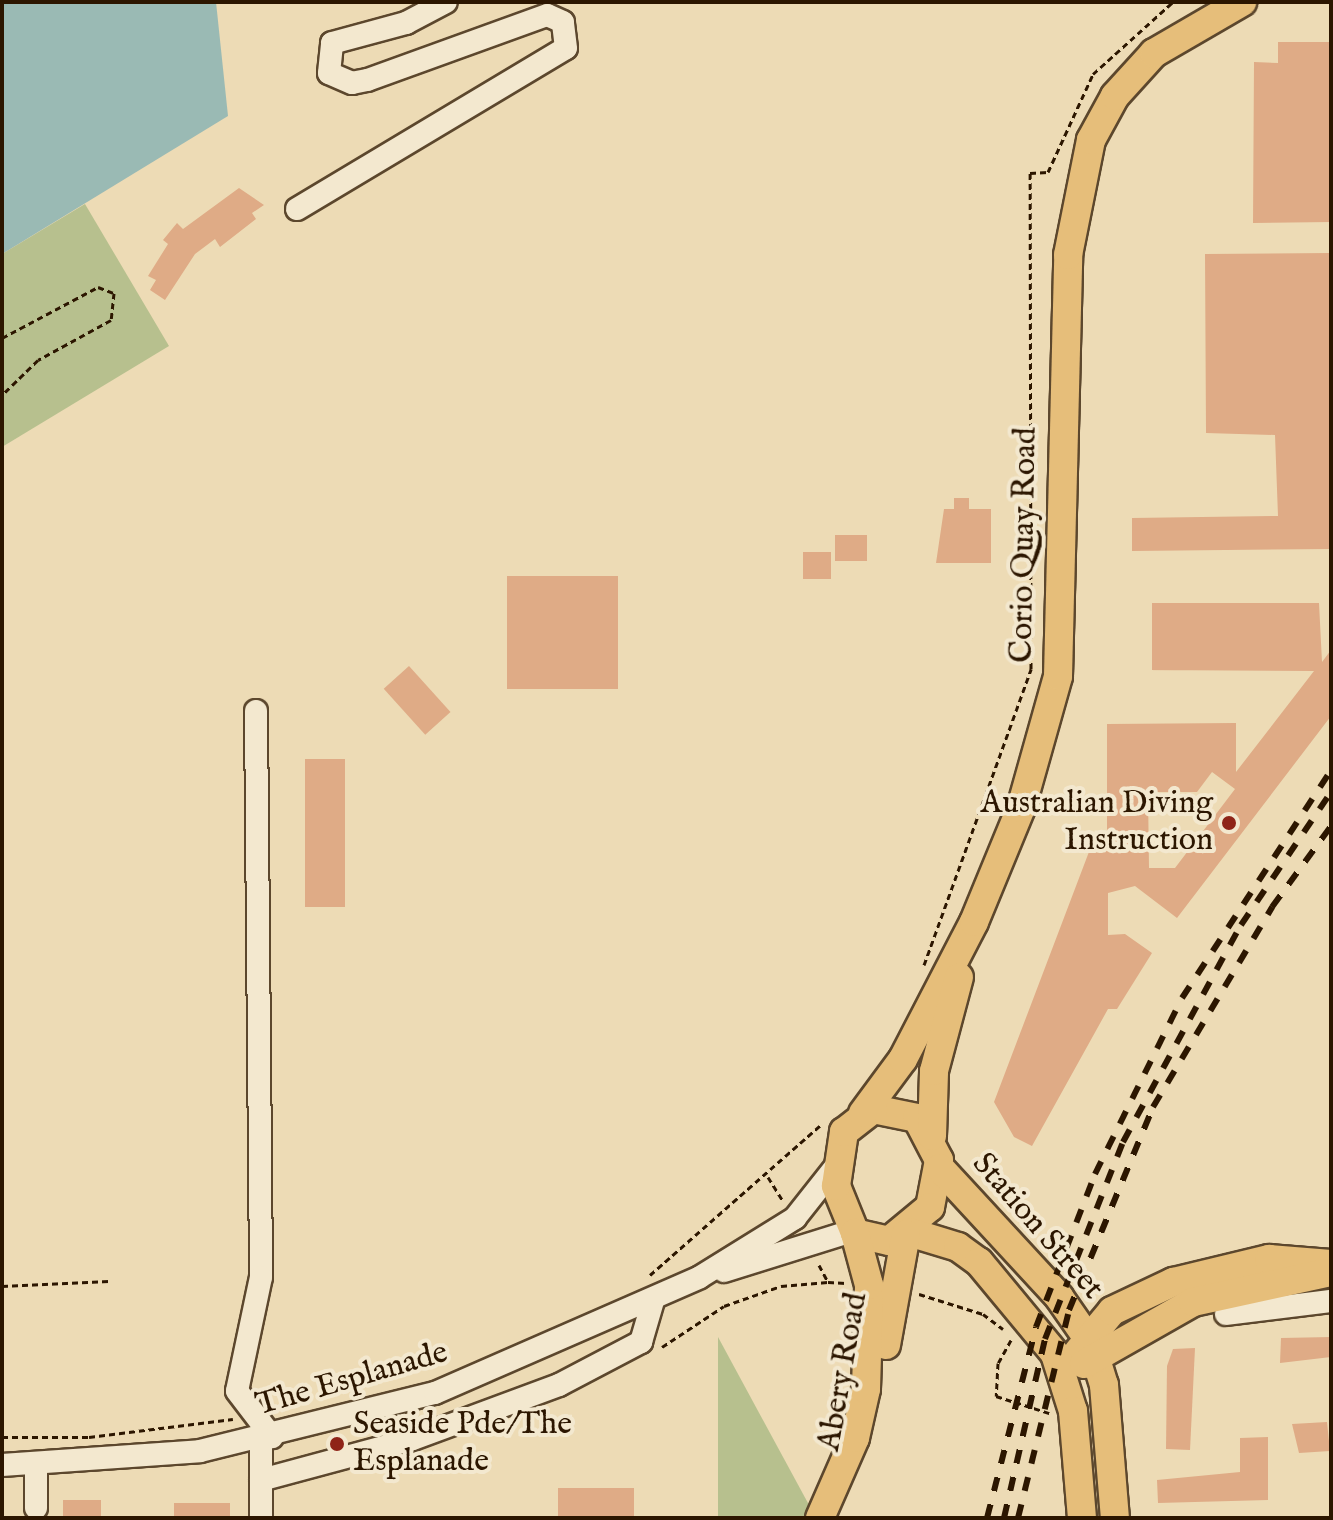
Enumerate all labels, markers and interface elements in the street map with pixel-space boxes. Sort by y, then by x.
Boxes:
street label: Corio Quay Road [1004,427,1046,663]
place label: Australian Diving Instruction [981,786,1213,861]
marker: Australian Diving Instruction [1220,814,1238,832]
street label: Station Street [963,1146,1111,1308]
street label: Abery Road [811,1290,877,1454]
street label: The Esplanade [252,1334,452,1426]
place label: Seaside Pde/The Esplanade [353,1407,572,1482]
marker: Seaside Pde/The Esplanade [328,1435,346,1453]

